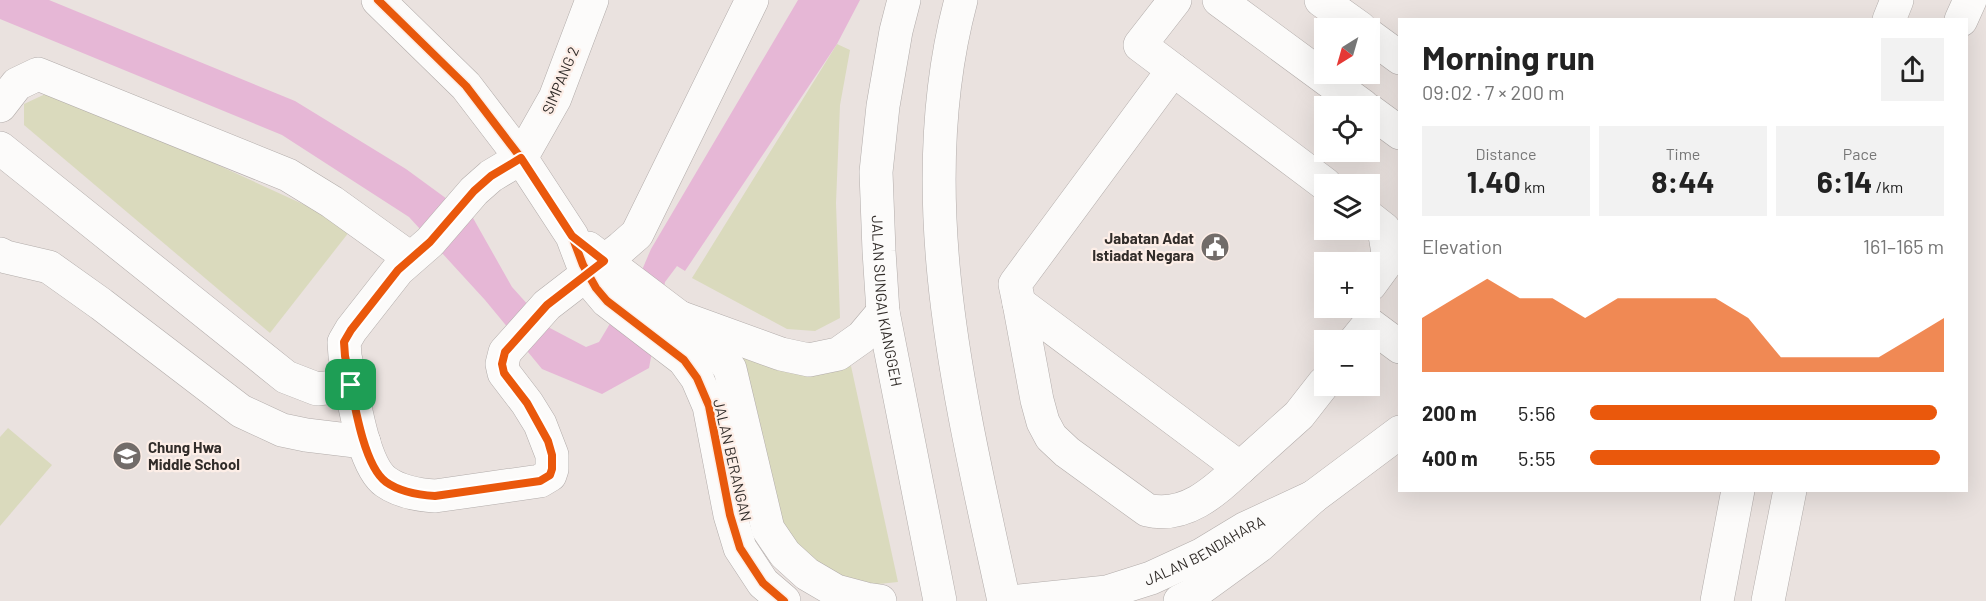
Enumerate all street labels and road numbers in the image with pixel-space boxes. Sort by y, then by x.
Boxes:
street label: SIMPANG 2 [538,44,582,116]
street label: JALAN SUNGAI KIANGGEH [869,215,906,388]
street label: JALAN BERANGAN [710,397,756,523]
street label: JALAN BENDAHARA [1142,512,1268,589]

